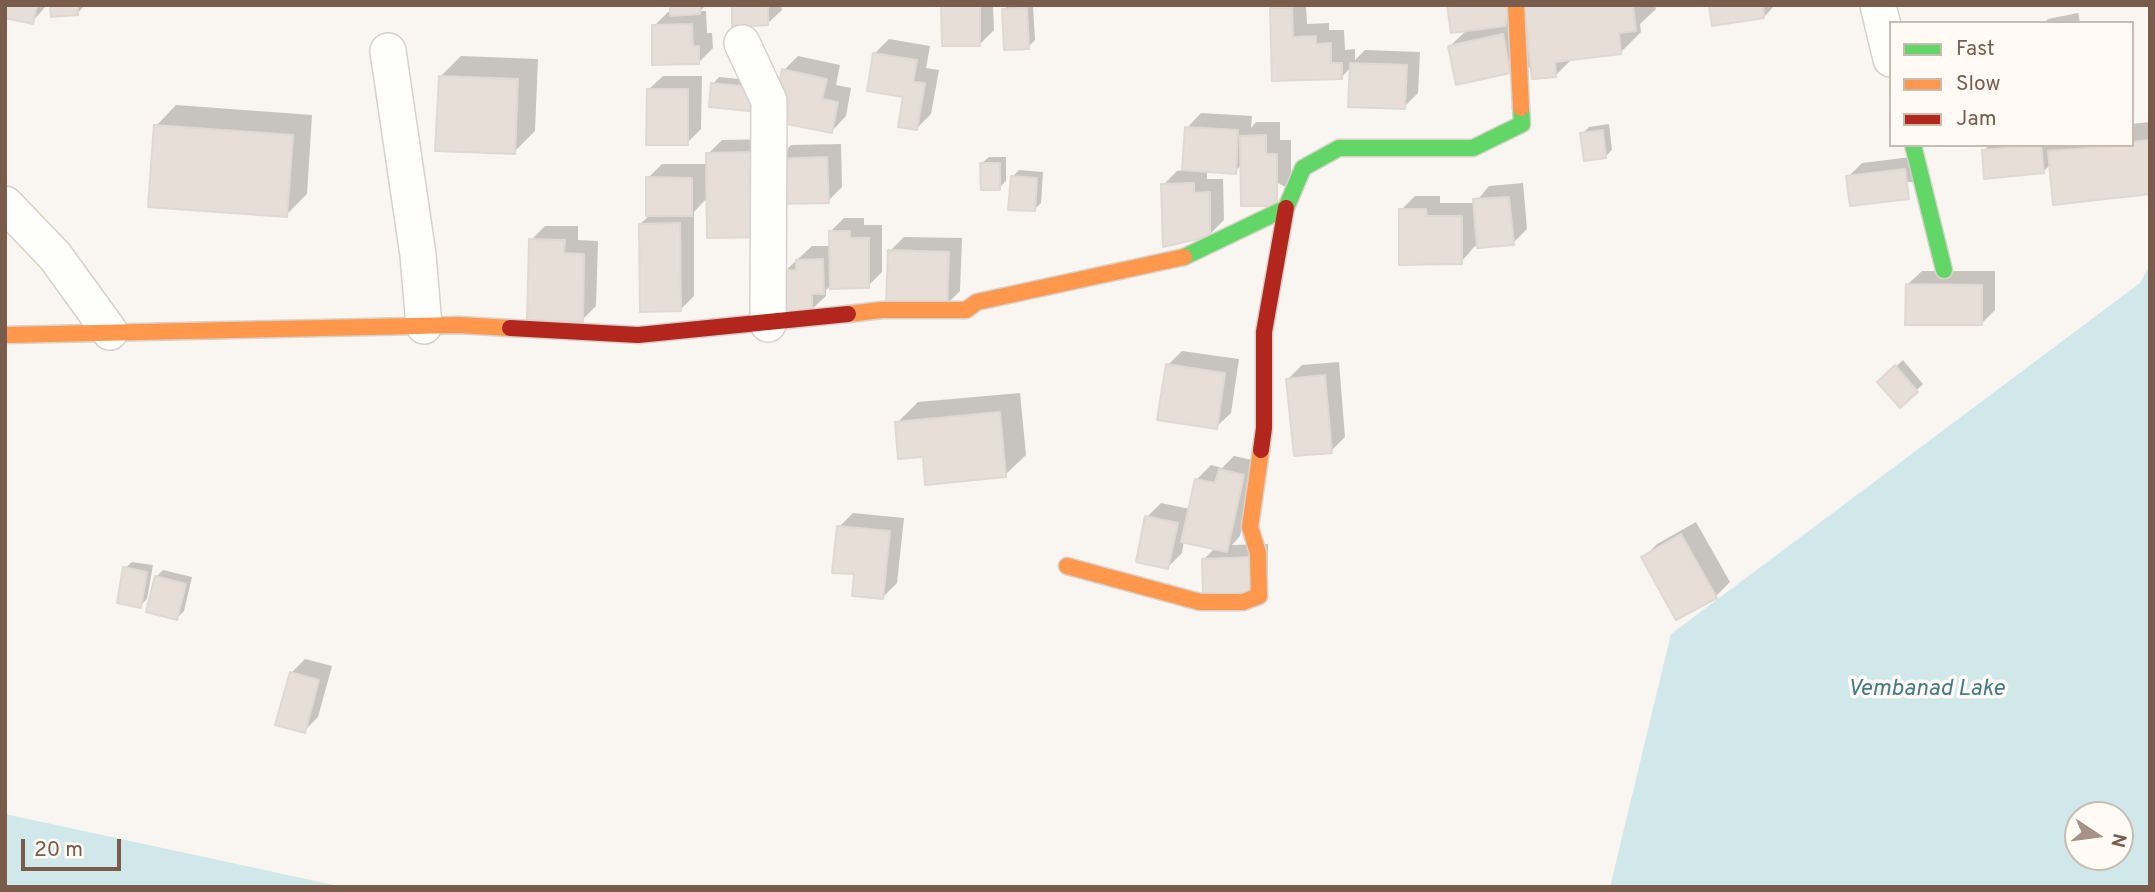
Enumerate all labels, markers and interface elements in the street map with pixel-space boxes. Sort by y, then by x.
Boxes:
legend [1889,21,2134,147]
text: Fast [1956,36,1995,63]
text: Slow [1956,71,2001,98]
text: Jam [1956,106,1997,133]
water label: Vembanad Lake [1847,676,2005,704]
north arrow [2064,801,2134,871]
scale bar [24,826,124,870]
text: N [2104,831,2131,850]
text: 20 m [34,837,83,864]

